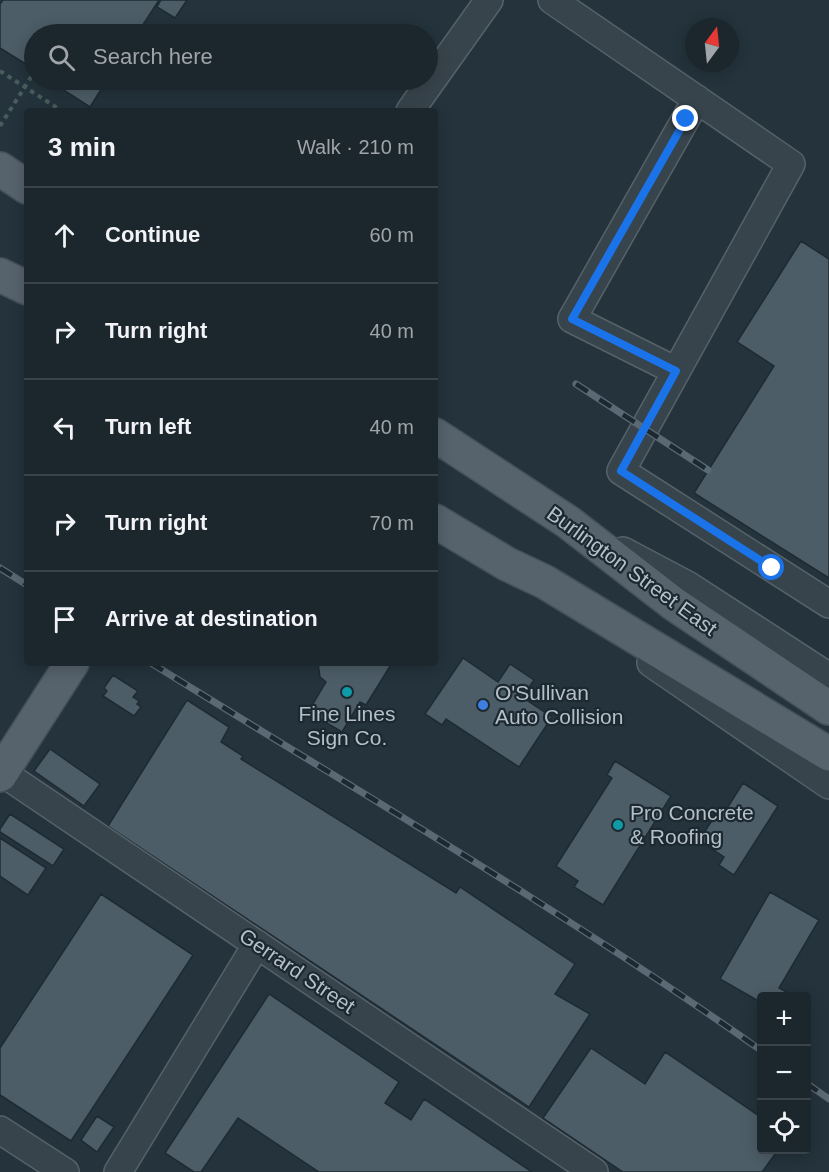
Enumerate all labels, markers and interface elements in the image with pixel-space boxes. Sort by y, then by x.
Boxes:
north arrow [685,18,739,72]
search box [24,24,438,90]
icon: search [45,41,78,74]
text: Search here [93,44,213,69]
route end [672,105,698,131]
text: 3 min [48,132,116,162]
text: Walk · 210 m [297,136,414,158]
icon: ahead [48,219,81,252]
text: Continue [105,222,200,247]
text: 60 m [370,224,414,246]
icon: right [48,315,81,348]
text: Turn right [105,318,207,343]
text: 40 m [370,320,414,342]
icon: left [48,411,81,444]
text: Turn left [105,414,191,439]
text: 40 m [370,416,414,438]
street label: Burlington Street East [543,501,722,640]
icon: right [48,507,81,540]
text: Turn right [105,510,207,535]
text: 70 m [370,512,414,534]
route start [758,554,784,580]
icon: arrive [48,603,81,636]
text: Arrive at destination [105,606,318,631]
place label: O'Sullivan Auto Collision [495,681,623,728]
marker: Fine Lines Sign Co. [340,685,354,699]
marker: O'Sullivan Auto Collision [476,698,490,712]
place label: Fine Lines Sign Co. [299,702,395,749]
place label: Pro Concrete & Roofing [630,801,754,848]
marker: Pro Concrete & Roofing [611,818,625,832]
street label: Gerrard Street [235,924,359,1018]
map controls [757,992,811,1154]
button: + [757,992,811,1046]
button: − [757,1046,811,1100]
button: locate [757,1100,811,1154]

